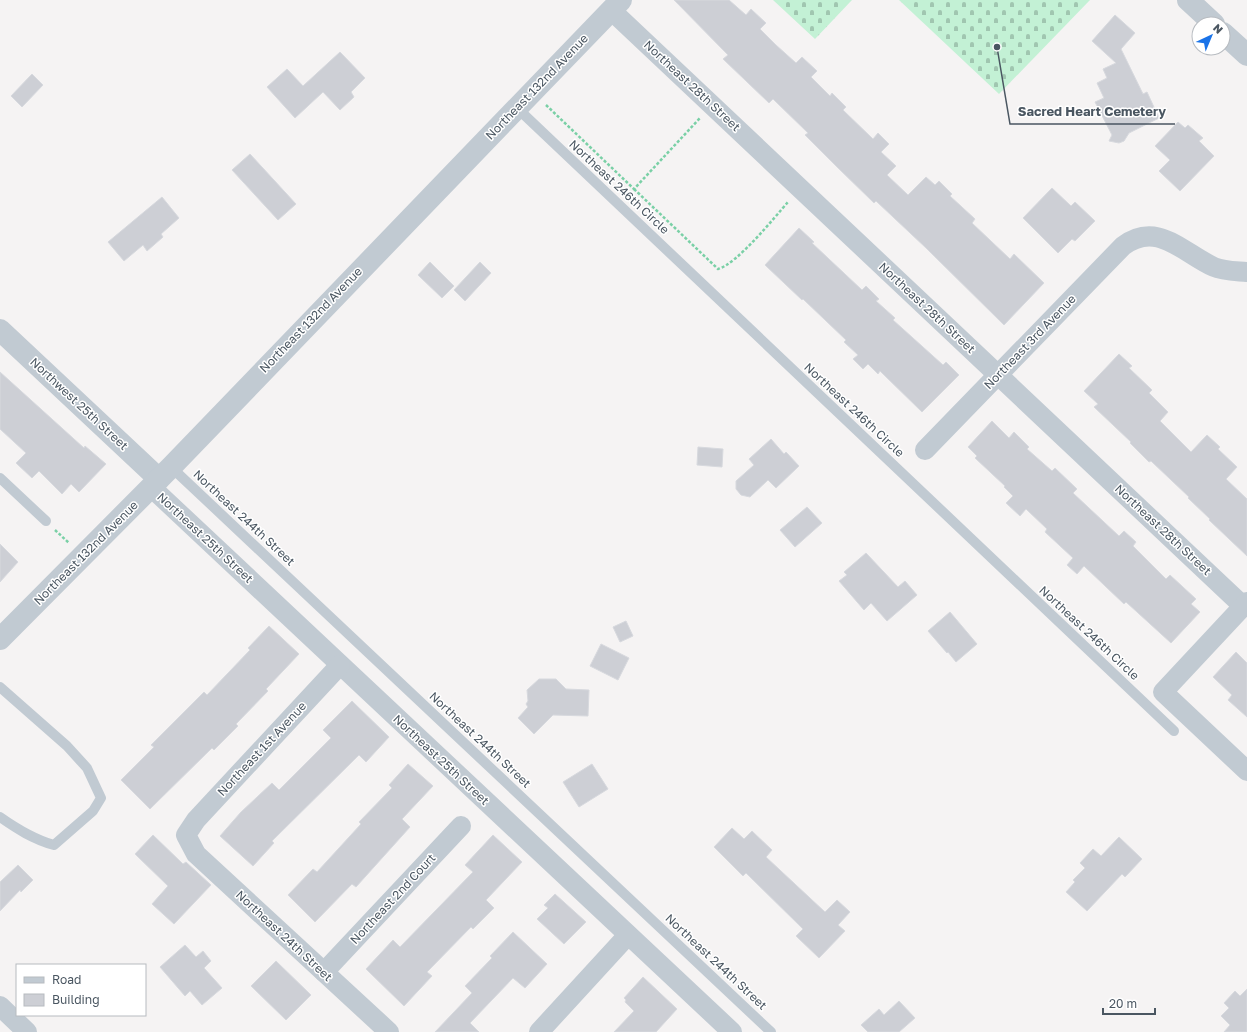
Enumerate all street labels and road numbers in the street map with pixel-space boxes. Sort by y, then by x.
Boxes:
street label: Northeast 132nd Avenue [482,31,591,143]
street label: Northeast 28th Street [641,37,744,134]
street label: Northeast 246th Circle [566,136,672,237]
street label: Northeast 28th Street [876,259,979,356]
street label: Northeast 132nd Avenue [256,264,365,376]
street label: Northeast 3rd Avenue [981,291,1079,392]
street label: Northwest 25th Street [27,354,132,453]
street label: Northeast 246th Circle [801,359,907,460]
street label: Northeast 244th Street [190,467,298,569]
street label: Northeast 28th Street [1112,481,1215,578]
street label: Northeast 25th Street [154,489,257,586]
street label: Northeast 132nd Avenue [30,497,141,608]
street label: Northeast 246th Circle [1036,582,1142,683]
street label: Northeast 244th Street [426,689,534,791]
street label: Northeast 1st Avenue [214,698,309,799]
street label: Northeast 25th Street [390,711,493,808]
street label: Northeast 2nd Court [347,850,439,947]
street label: Northeast 24th Street [233,887,336,984]
street label: Northeast 244th Street [662,911,770,1013]

